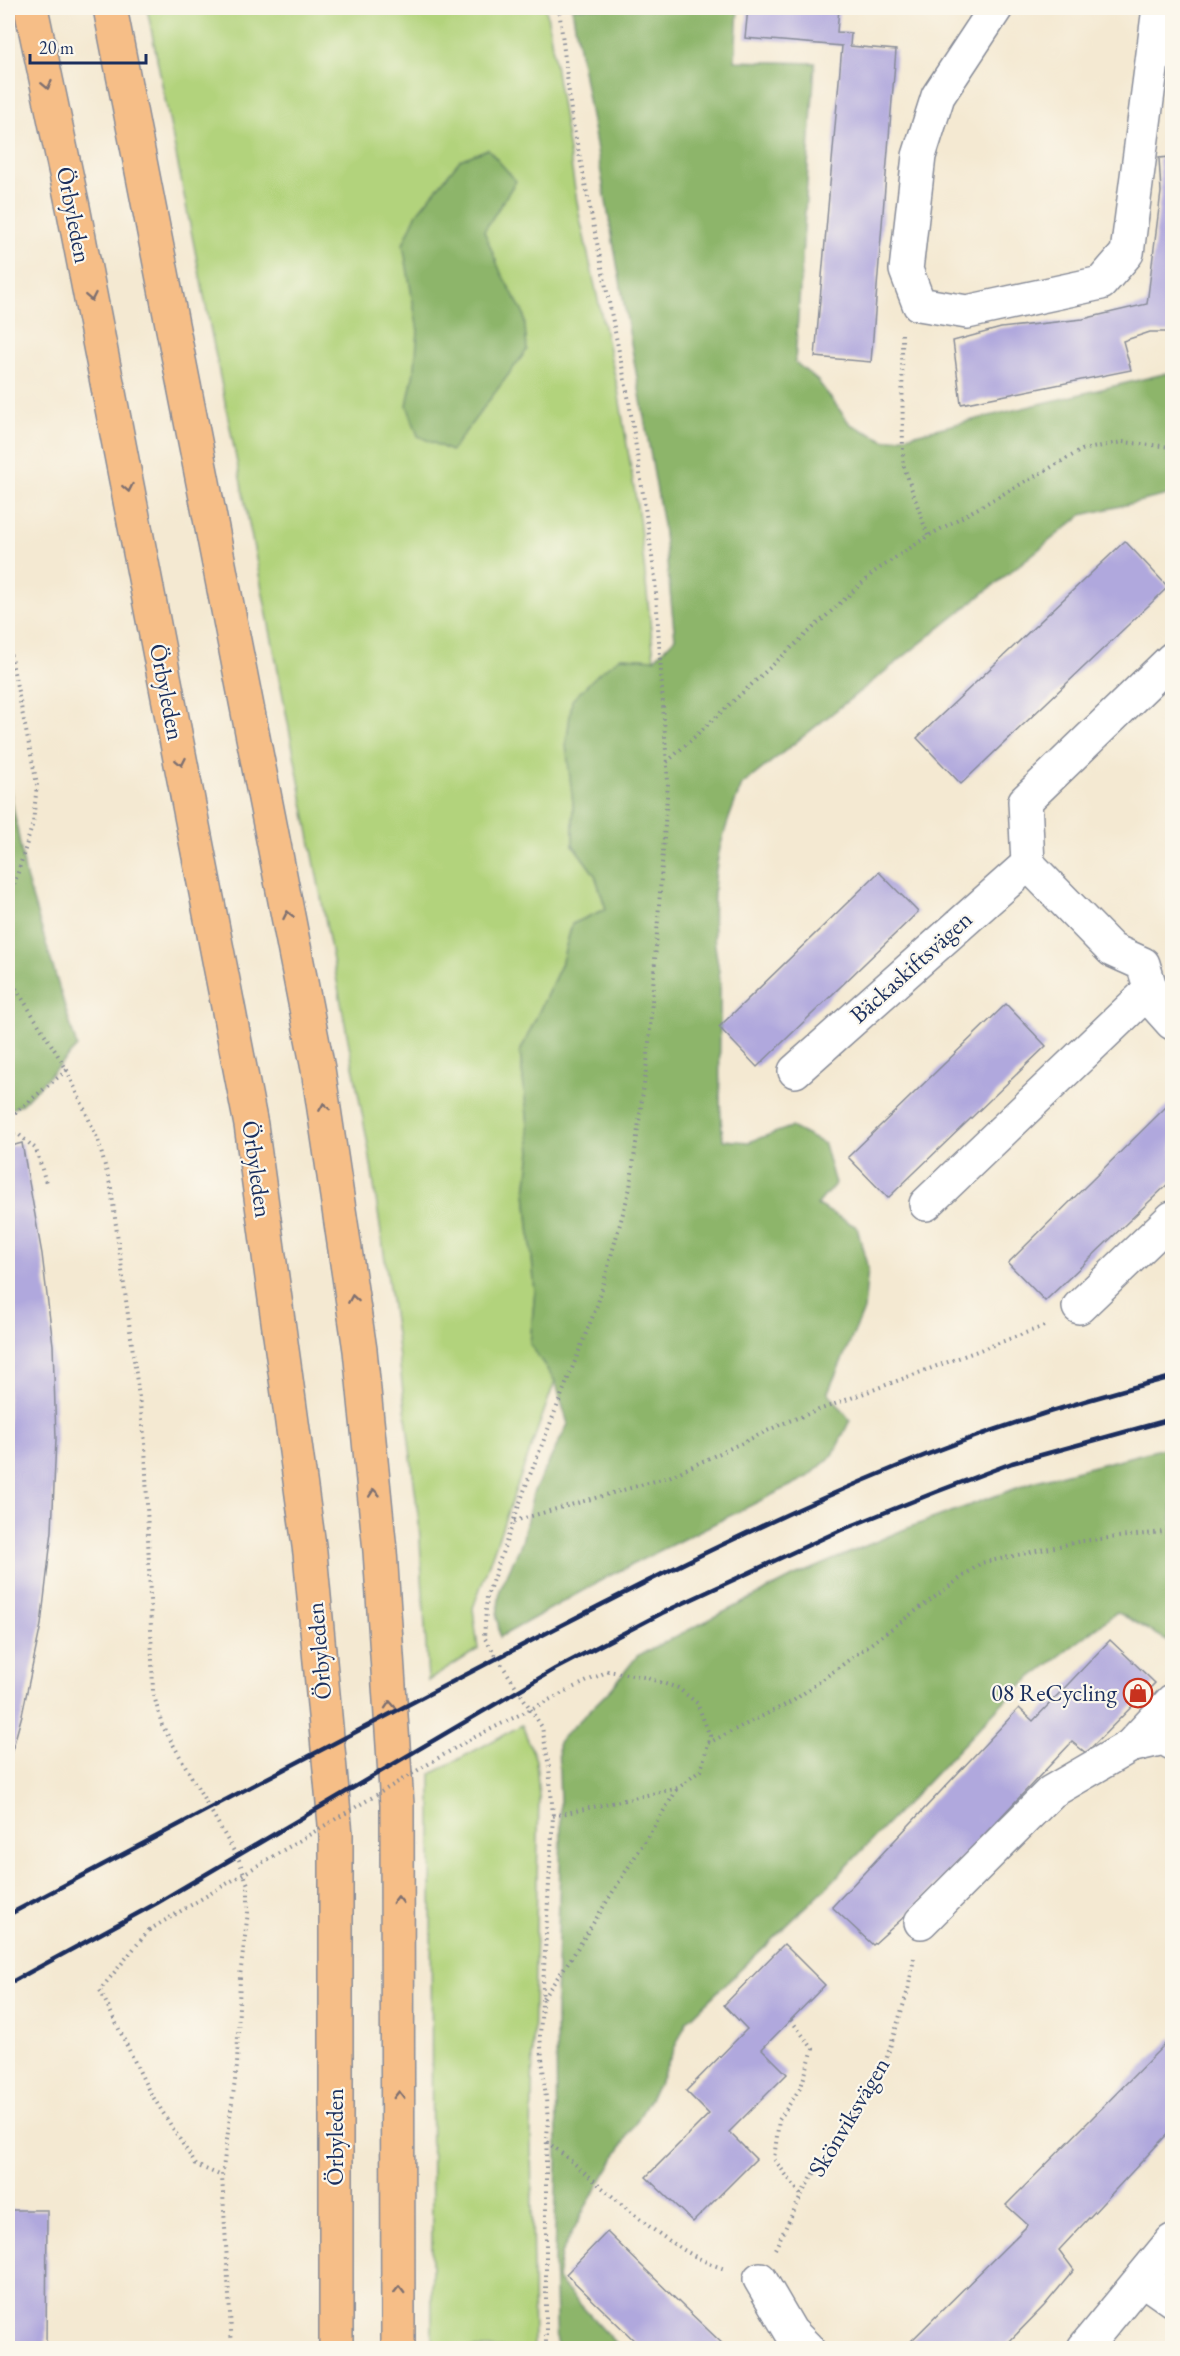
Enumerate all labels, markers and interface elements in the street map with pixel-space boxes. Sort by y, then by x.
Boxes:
scale bar [30,27,146,65]
text: 20 m [39,36,74,59]
one-way arrow [40,80,53,90]
street label: Örbyleden [50,164,99,266]
one-way arrow [84,292,97,302]
one-way arrow [121,483,134,493]
street label: Örbyleden [143,641,192,743]
one-way arrow [174,757,187,767]
street label: Bäckaskiftsvägen [843,903,979,1030]
one-way arrow [282,910,295,920]
one-way arrow [318,1102,330,1111]
street label: Örbyleden [235,1118,280,1220]
one-way arrow [347,1295,359,1304]
one-way arrow [368,1489,381,1498]
street label: Örbyleden [299,1601,338,1701]
place label: 08 ReCycling [991,1677,1118,1708]
shop icon: 08 ReCycling [1122,1677,1154,1709]
one-way arrow [384,1701,397,1710]
one-way arrow [392,1896,404,1905]
street label: Skönviksvägen [801,2051,897,2182]
street label: Örbyleden [319,2088,350,2186]
one-way arrow [393,2091,405,2100]
one-way arrow [393,2286,405,2295]

